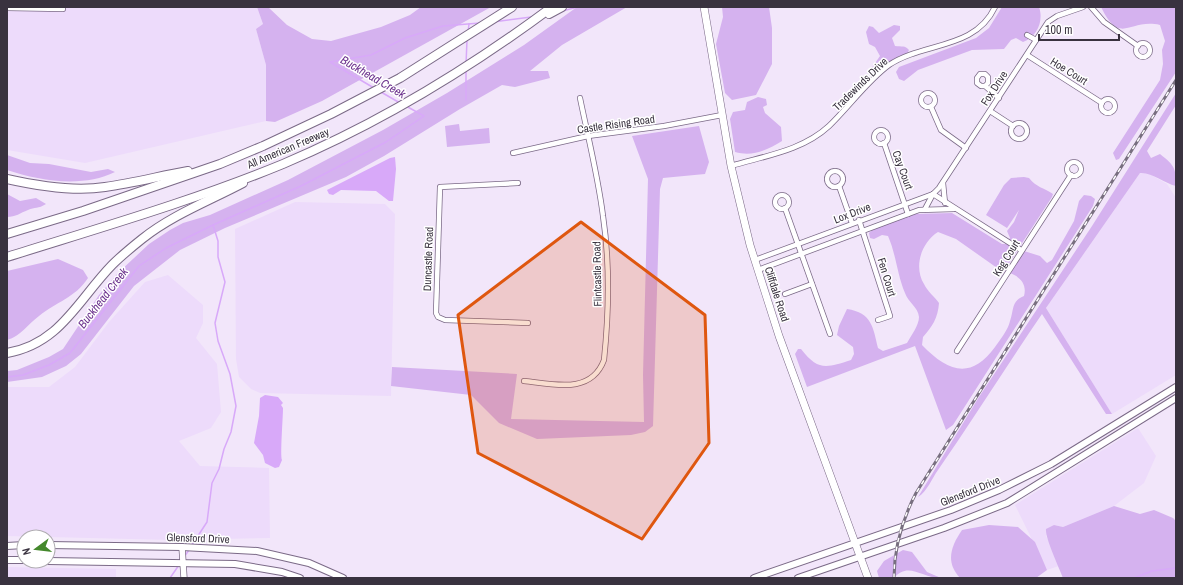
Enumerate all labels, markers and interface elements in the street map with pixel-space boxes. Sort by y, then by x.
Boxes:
scale bar [1039,16,1119,42]
text: 100 m [1045,22,1072,38]
water label: Buckhead Creek [337,52,409,103]
street label: Tradewinds Drive [830,54,890,114]
street label: Hoe Court [1048,54,1091,88]
street label: Fox Drive [978,68,1010,108]
street label: Castle Rising Road [576,112,656,136]
street label: All American Freeway [244,124,332,172]
street label: Cay Court [889,149,917,192]
street label: Lox Drive [831,200,873,226]
street label: Duncastle Road [420,227,436,291]
street label: Keg Court [989,237,1023,279]
street label: Flintcastle Road [589,241,605,307]
street label: Fen Court [875,256,900,298]
water label: Buckhead Creek [74,264,132,332]
street label: Cliffdale Road [762,265,792,323]
street label: Glensford Drive [938,473,1002,509]
north arrow [16,529,56,569]
street label: Glensford Drive [166,530,230,546]
text: N [19,547,34,557]

